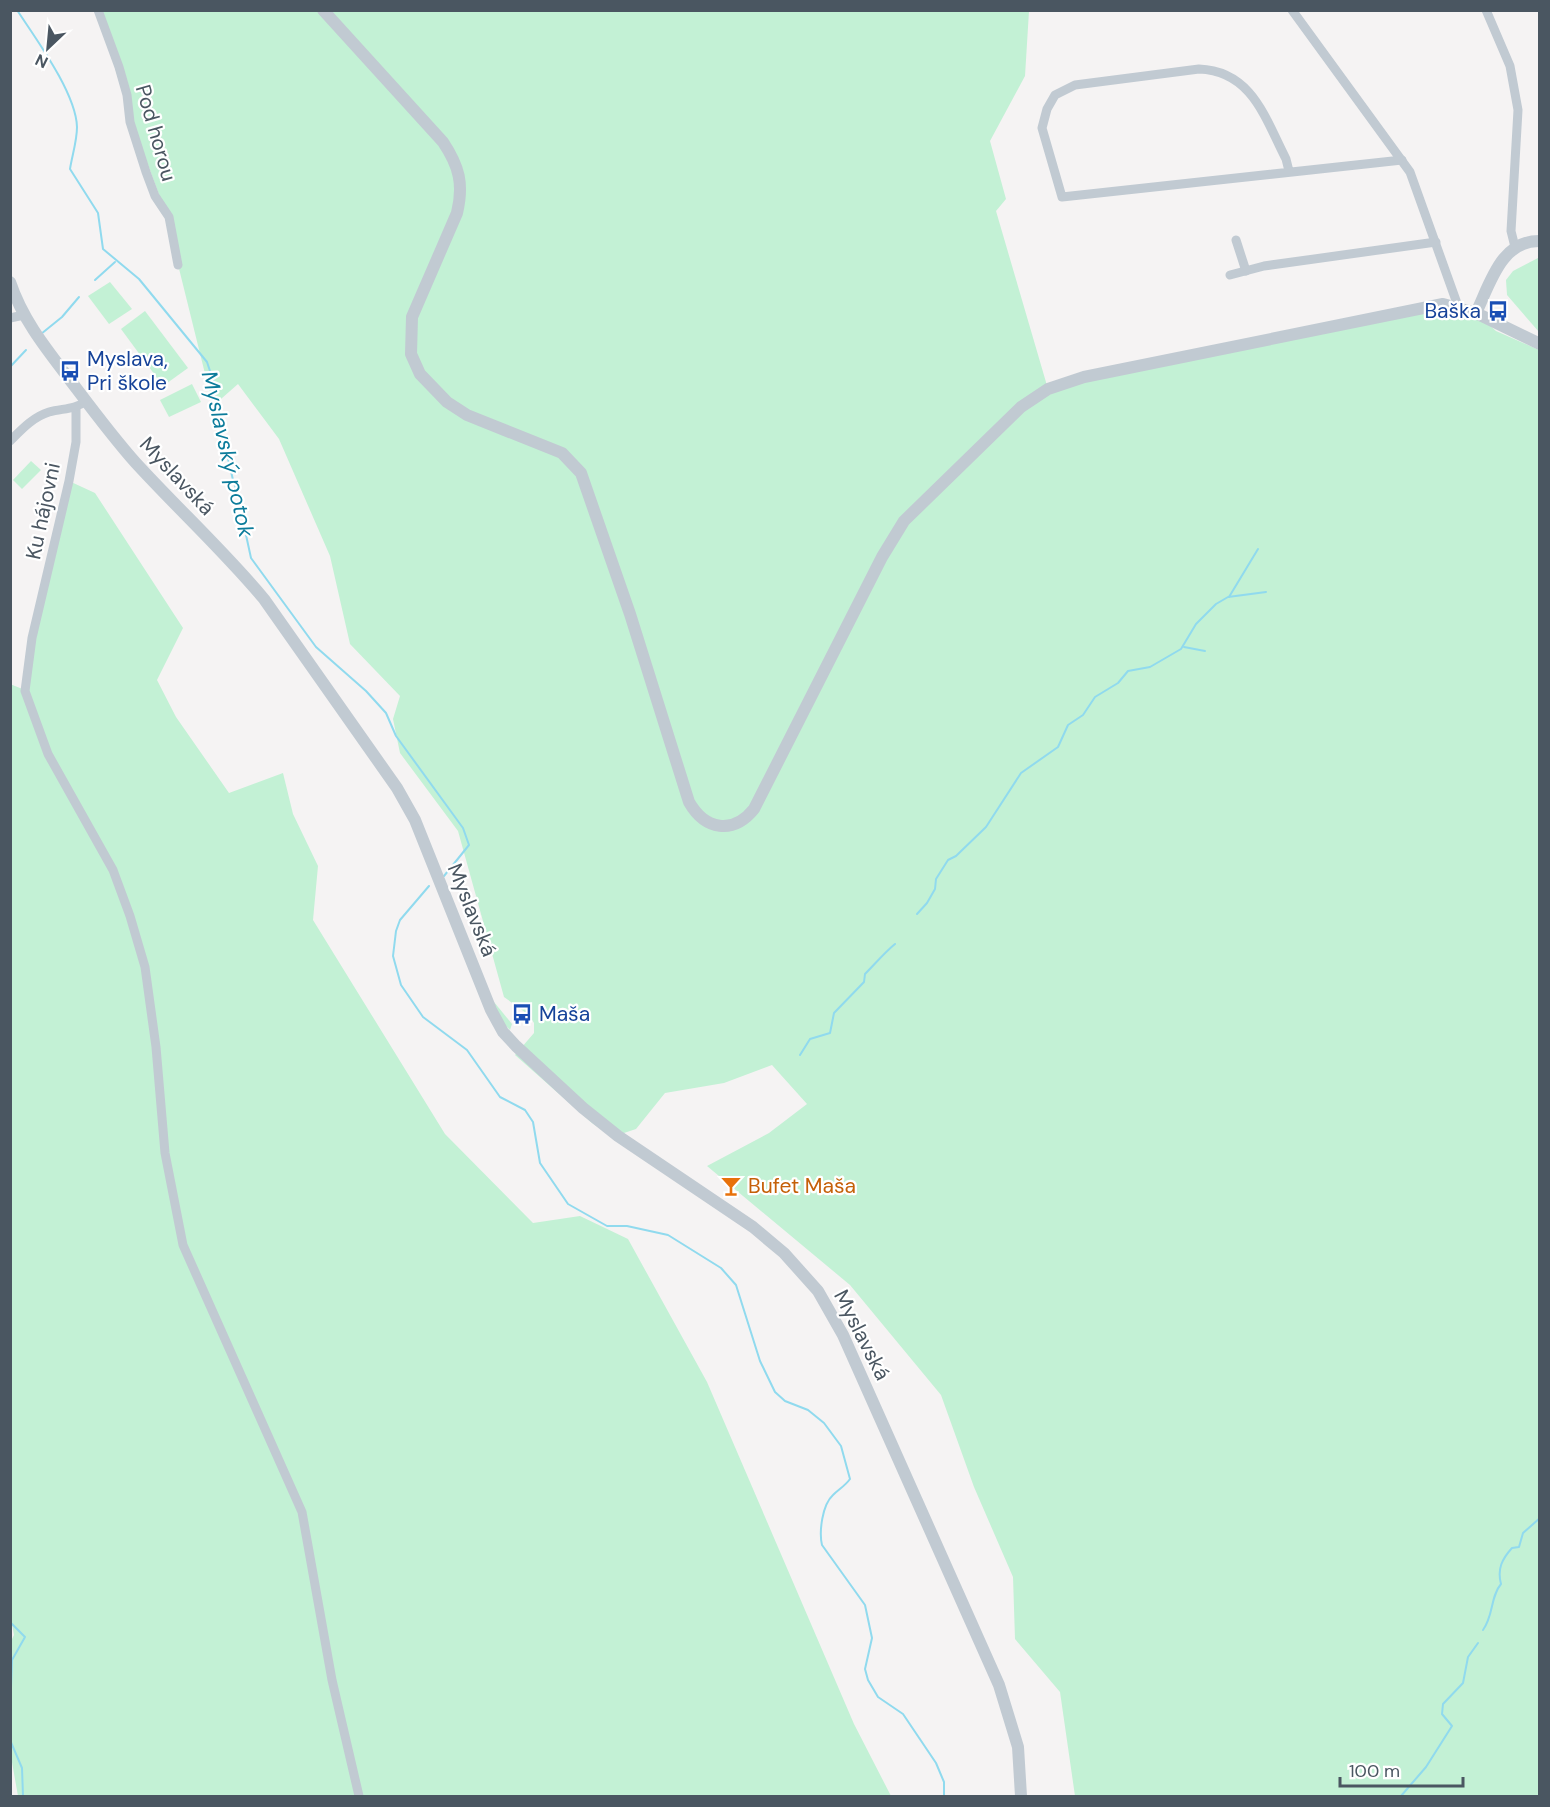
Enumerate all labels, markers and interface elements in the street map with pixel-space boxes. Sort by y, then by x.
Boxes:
north arrow [18,18,78,78]
text: N [32,49,51,73]
street label: Pod horou [129,81,183,185]
place label: Baška [1424,297,1481,325]
bus stop icon: Baška [1486,299,1510,323]
place label: Myslava, Pri škole [87,345,168,397]
bus stop icon: Myslava, Pri škole [58,359,82,383]
water label: Myslavský potok [195,368,261,541]
street label: Myslavská [133,431,221,521]
street label: Ku hájovni [19,460,67,562]
street label: Myslavská [441,859,503,961]
place label: Maša [539,1000,590,1028]
bus stop icon: Maša [510,1002,534,1026]
place label: Bufet Maša [748,1172,856,1200]
bar icon: Bufet Maša [719,1174,743,1198]
street label: Myslavská [827,1285,897,1385]
scale bar [1340,1750,1463,1788]
text: 100 m [1349,1759,1400,1783]

